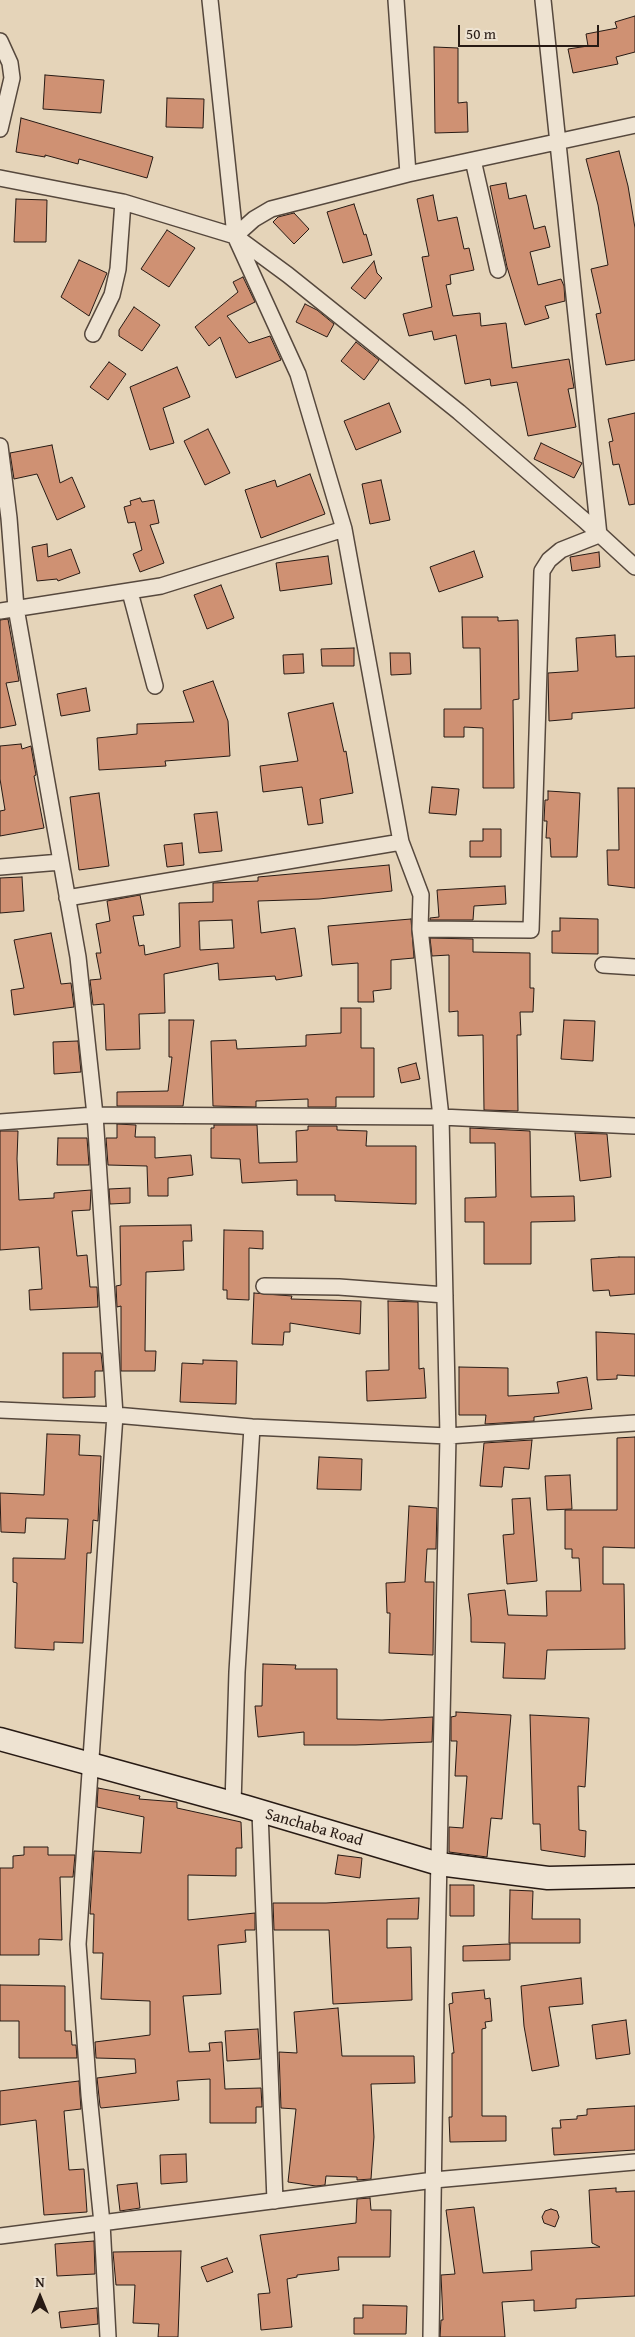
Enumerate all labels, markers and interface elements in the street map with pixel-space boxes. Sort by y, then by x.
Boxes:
scale bar [460,15,601,47]
text: 50 m [466,23,496,44]
street label: Sanchaba Road [263,1805,365,1851]
north arrow [15,2272,65,2322]
text: N [35,2272,45,2292]

